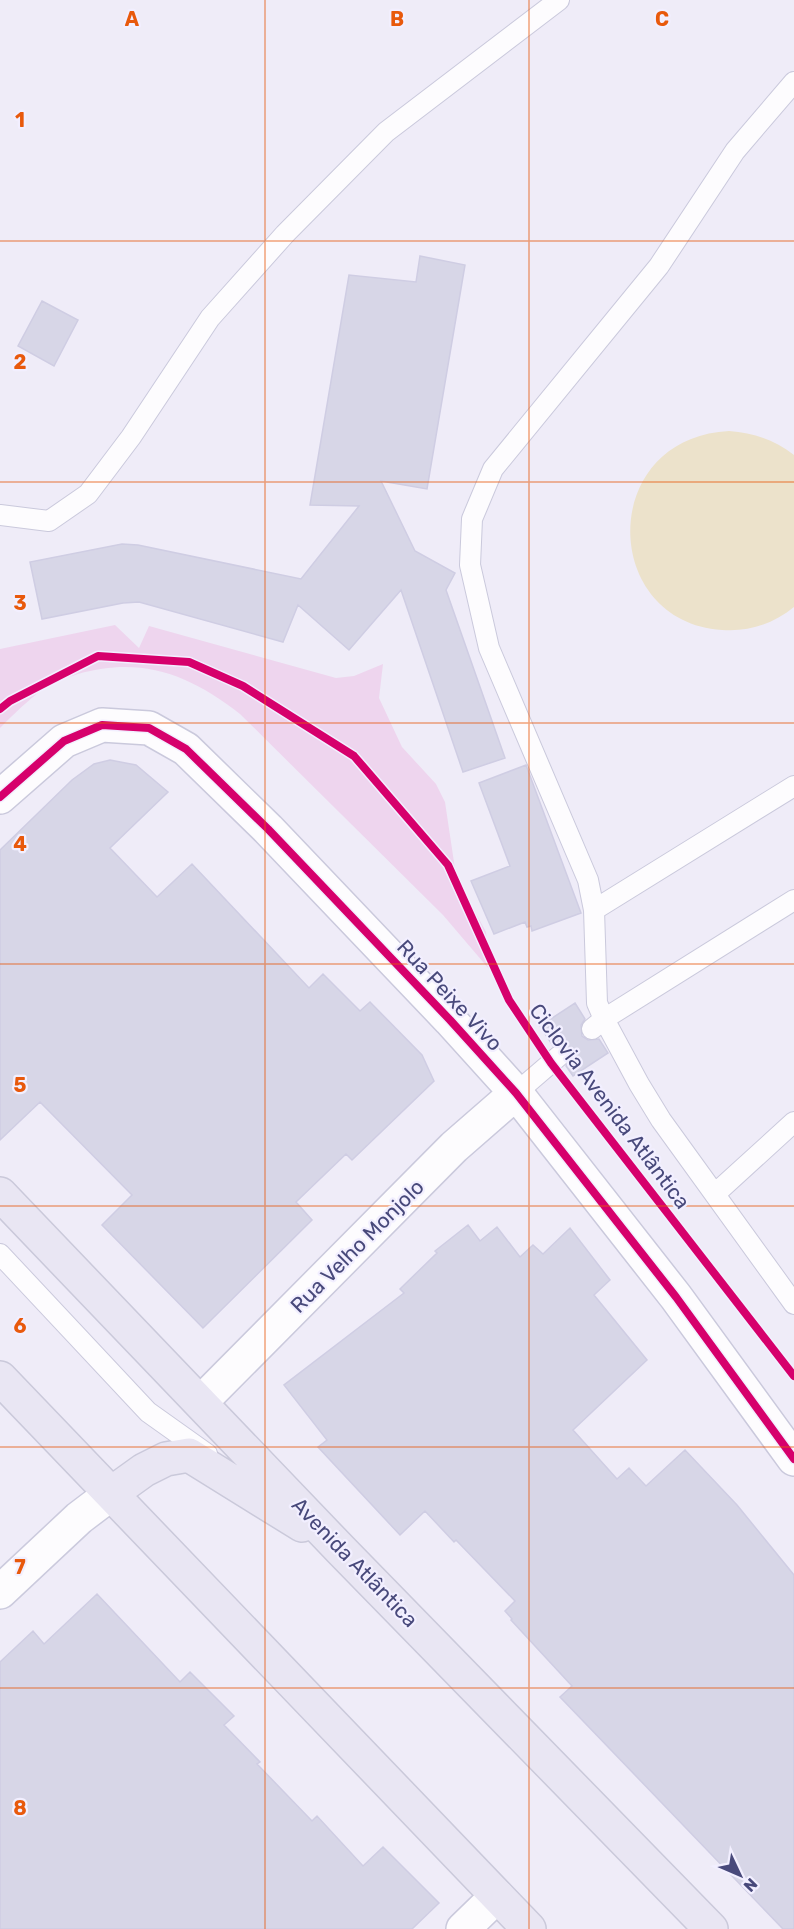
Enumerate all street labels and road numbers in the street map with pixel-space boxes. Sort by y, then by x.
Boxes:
street label: Rua Peixe Vivo [392,934,508,1056]
street label: Ciclovia Avenida Atlântica [525,998,695,1214]
street label: Rua Velho Monjolo [285,1174,429,1318]
street label: Avenida Atlântica [287,1492,423,1632]

